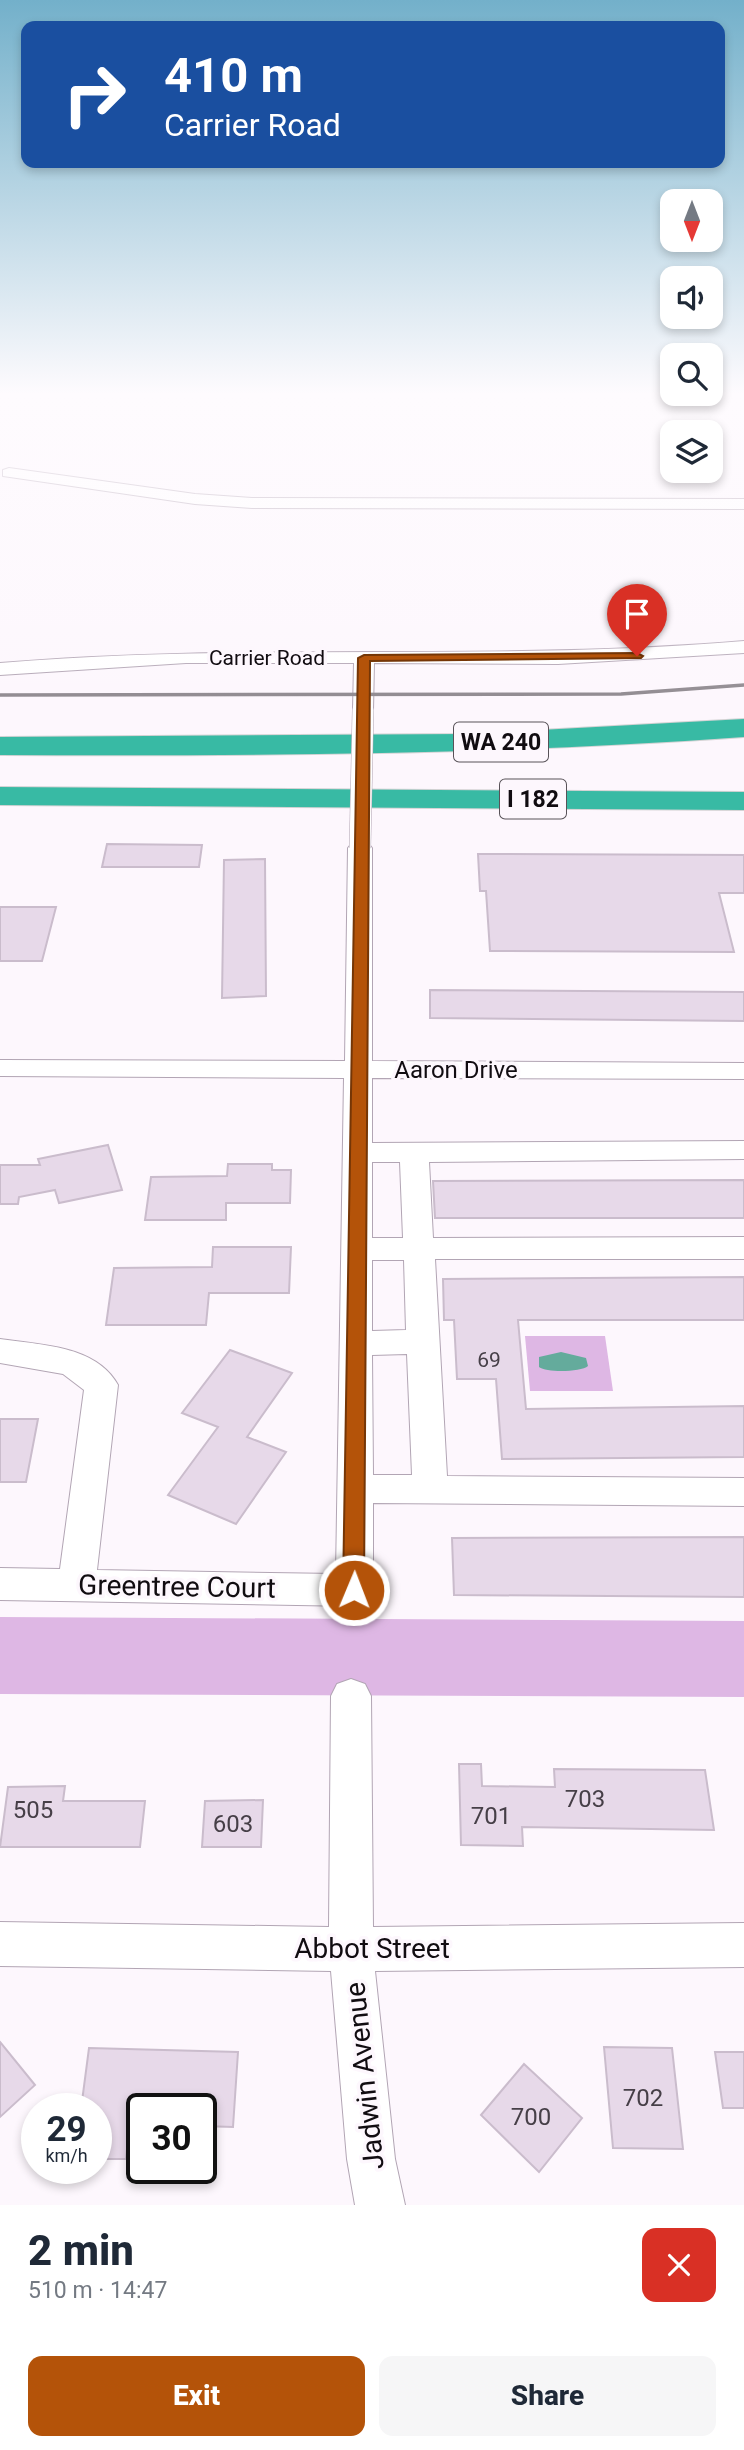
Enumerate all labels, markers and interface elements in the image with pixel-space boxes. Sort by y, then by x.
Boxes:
text: 410 m [164,47,303,104]
icon: right [49,49,140,140]
text: Carrier Road [164,106,341,144]
north arrow [660,189,723,252]
map controls [660,189,723,483]
button: sound [660,266,723,329]
button: search [660,343,723,406]
button: layers [660,420,723,483]
pin [607,584,667,656]
icon: arrive [618,595,656,633]
street label: Carrier Road [209,646,325,670]
road number: WA 240 [454,722,548,762]
road number: I 182 [500,779,566,818]
street label: Aaron Drive [394,1056,518,1084]
house number: 69 [477,1348,501,1372]
position arrow [317,1553,391,1627]
street label: Greentree Court [78,1568,276,1605]
house number: 703 [565,1785,605,1813]
house number: 505 [13,1796,53,1824]
house number: 701 [471,1802,511,1830]
house number: 603 [213,1810,253,1838]
street label: Abbot Street [294,1932,450,1965]
street label: Jadwin Avenue [338,1981,391,2171]
house number: 702 [623,2084,663,2112]
speed limit sign: 30 [126,2093,217,2184]
house number: 700 [511,2103,551,2131]
text: 29 [46,2109,87,2150]
text: km/h [45,2145,88,2166]
text: 2 min [28,2226,134,2275]
button: close [642,2228,716,2302]
text: 510 m · 14:47 [28,2277,167,2304]
button: Exit [28,2356,365,2436]
button: Share [379,2356,716,2436]

